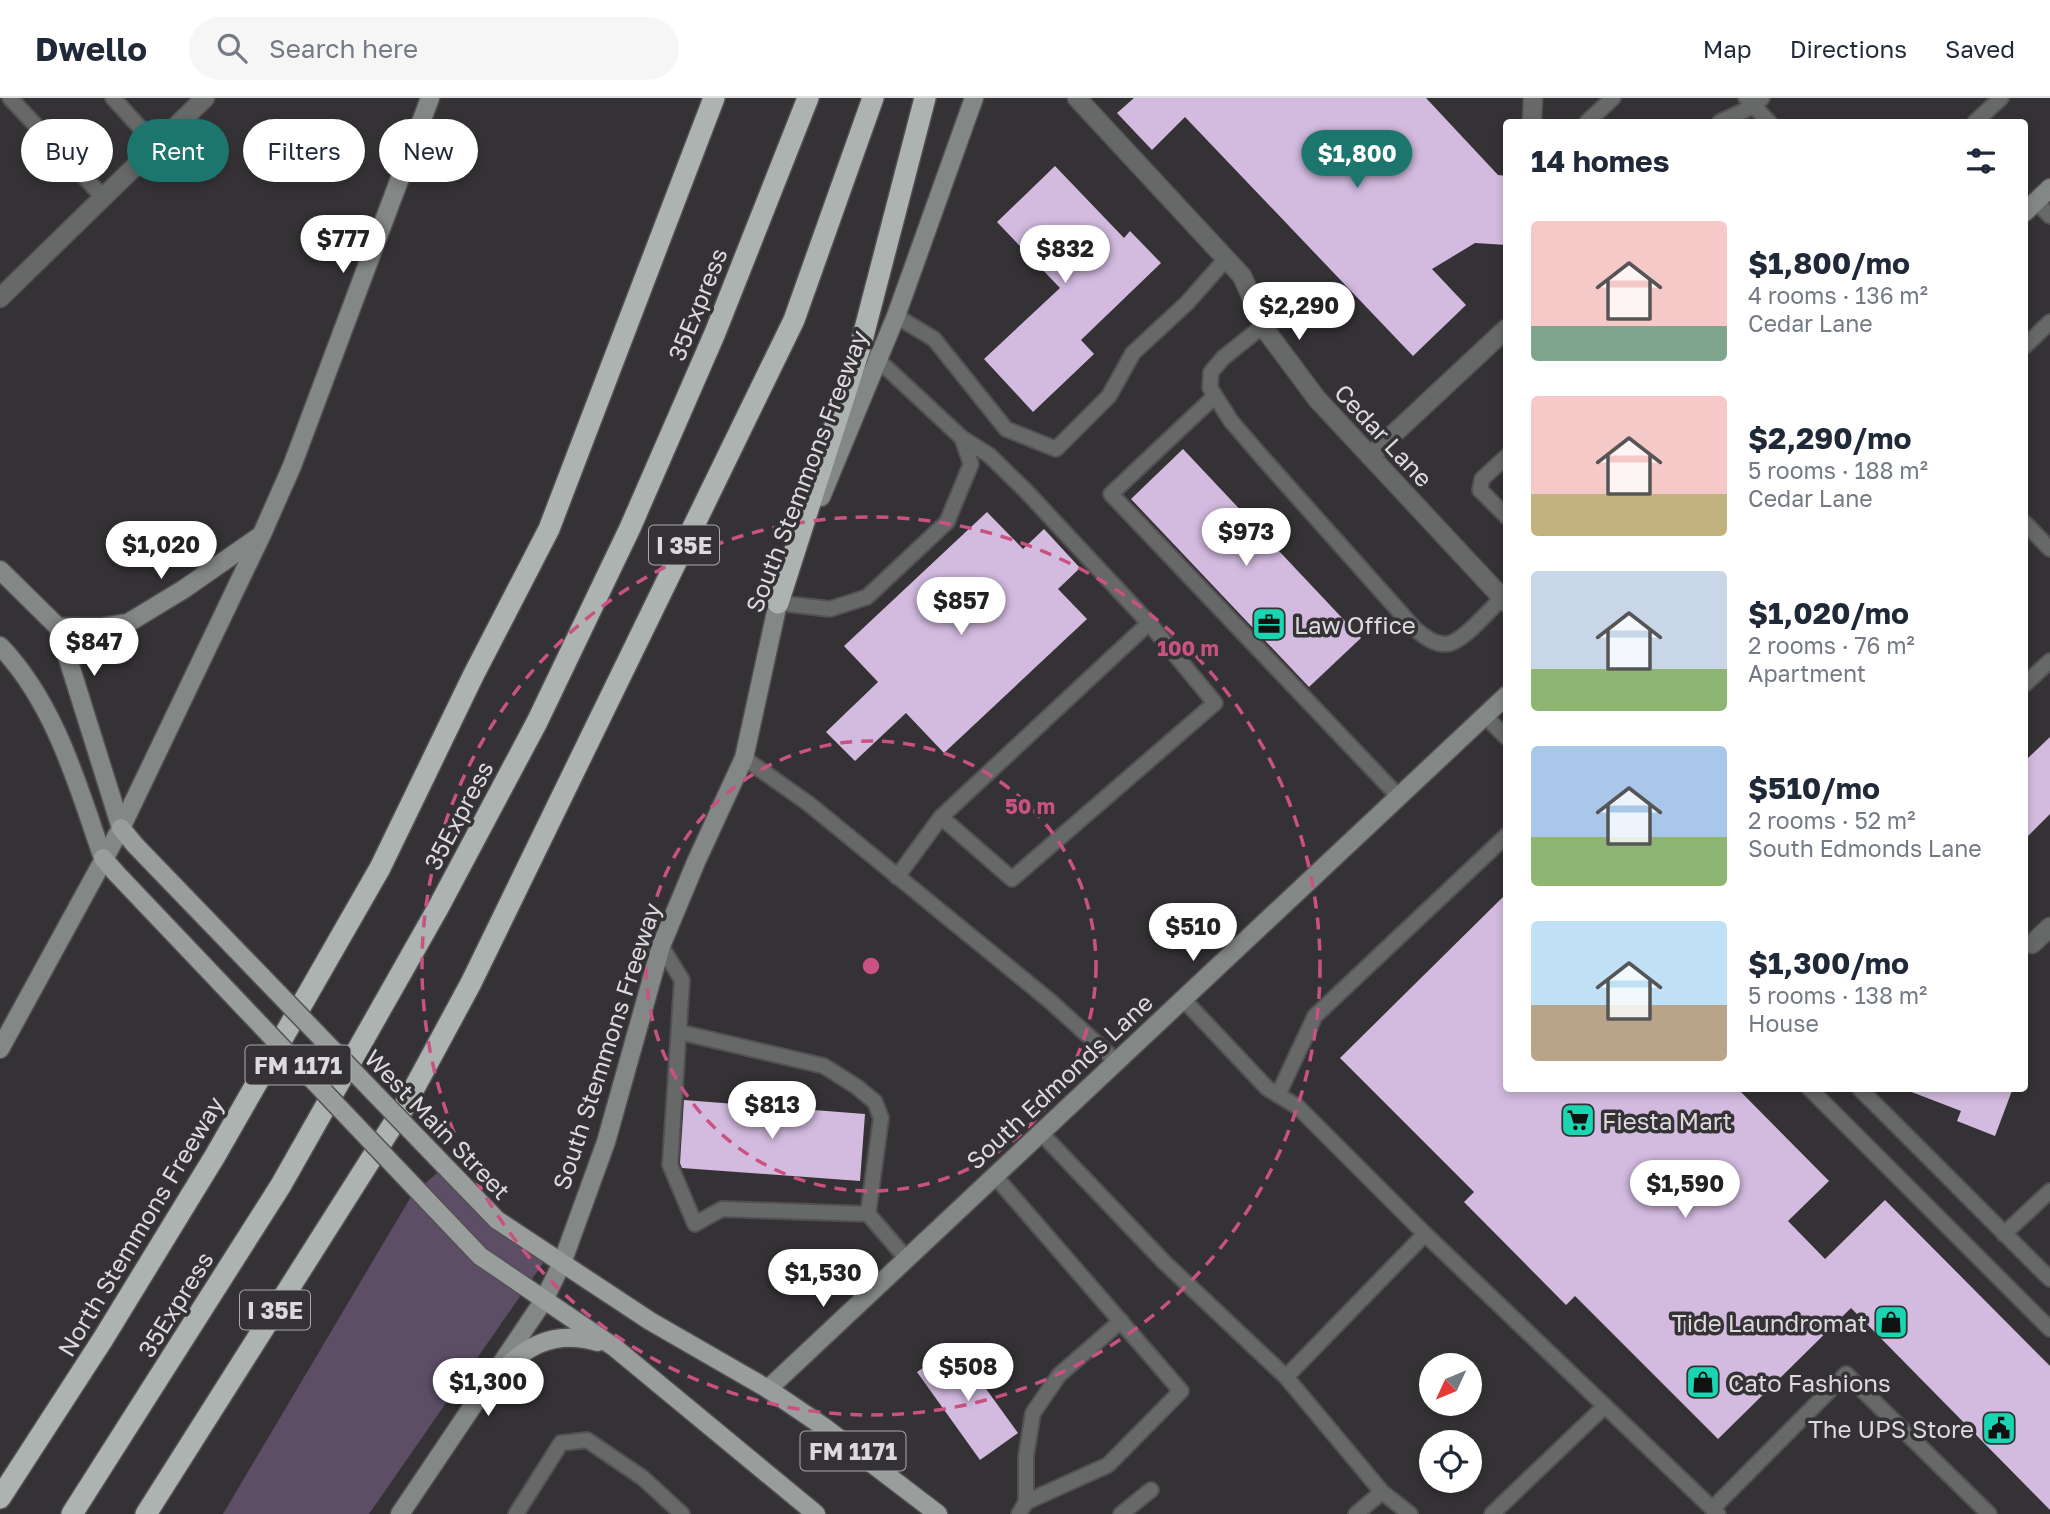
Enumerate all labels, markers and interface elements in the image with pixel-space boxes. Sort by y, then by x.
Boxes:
search box [189,17,679,80]
text: Dwello [35,29,147,68]
icon: search [213,29,251,67]
text: Search here [269,33,418,64]
text: Map [1703,34,1752,63]
text: Directions [1790,34,1907,63]
text: Saved [1945,34,2015,63]
chip: Buy [21,119,113,182]
chip: Rent [127,119,229,182]
chip: Filters [243,119,365,182]
chip: New [379,119,478,182]
pin: $1,800 [1300,130,1414,190]
text: $1,800 [1317,139,1397,167]
icon: filters [1962,142,2000,180]
text: 14 homes [1531,143,1670,179]
pin: $777 [302,216,384,275]
text: $777 [316,224,370,252]
pin: $832 [1024,226,1106,285]
text: $832 [1036,234,1094,262]
street label: 35Express [661,243,733,365]
text: $1,800/mo [1748,245,1910,281]
icon: home [1587,249,1671,333]
text: 4 rooms · 136 m² [1748,281,1928,309]
pin: $2,290 [1242,282,1356,342]
text: $2,290 [1259,291,1339,319]
text: Cedar Lane [1748,309,1873,337]
street label: South Stemmons Freeway [739,326,873,616]
street label: Cedar Lane [1329,378,1439,492]
text: $2,290/mo [1748,420,1912,456]
icon: home [1587,424,1671,508]
text: 5 rooms · 188 m² [1748,456,1928,484]
text: Cedar Lane [1748,484,1873,512]
pin: $973 [1205,508,1287,568]
text: $973 [1218,517,1274,545]
pin: $1,020 [104,522,218,581]
road number: I 35E [649,526,719,564]
text: $1,020 [122,530,200,558]
pin: $857 [920,578,1002,637]
text: $857 [933,586,989,614]
text: $1,020/mo [1748,595,1909,631]
icon: home [1587,599,1671,683]
office icon: Law Office [1250,605,1288,643]
place label: Law Office [1294,610,1416,639]
pin: $847 [53,618,135,678]
text: $847 [65,627,123,655]
text: 2 rooms · 76 m² [1748,631,1915,659]
text: 100 m [1157,635,1219,661]
text: Apartment [1748,659,1866,687]
street label: 35Express [417,756,499,874]
text: $510/mo [1748,770,1880,806]
icon: home [1587,774,1671,858]
text: 50 m [1005,793,1055,819]
text: 2 rooms · 52 m² [1748,806,1915,834]
text: South Edmonds Lane [1748,834,1982,862]
street label: South Stemmons Freeway [546,899,666,1193]
pin: $510 [1152,904,1234,963]
text: $510 [1165,912,1221,940]
text: $1,300/mo [1748,945,1909,981]
icon: home [1587,949,1671,1033]
centre of rings [859,954,883,978]
text: 5 rooms · 138 m² [1748,981,1927,1009]
street label: South Edmonds Lane [960,987,1158,1175]
text: House [1748,1009,1819,1037]
street label: West Main Street [359,1043,517,1205]
road number: FM 1171 [246,1046,350,1084]
pin: $813 [731,1082,813,1141]
text: $813 [744,1090,800,1118]
street label: North Stemmons Freeway [51,1091,229,1361]
supermarket icon: Fiesta Mart [1559,1101,1597,1139]
place label: Fiesta Mart [1602,1106,1732,1135]
pin: $1,590 [1628,1160,1742,1220]
text: $1,590 [1646,1169,1724,1197]
street label: 35Express [131,1246,219,1362]
pin: $1,530 [766,1250,880,1309]
text: $1,530 [784,1258,862,1286]
road number: I 35E [240,1290,310,1330]
shop icon: Tide Laundromat [1872,1303,1910,1341]
place label: Tide Laundromat [1672,1308,1867,1337]
pin: $508 [927,1344,1009,1403]
text: $508 [938,1352,998,1380]
north arrow [1419,1353,1482,1416]
map controls [1419,1353,1482,1493]
pin: $1,300 [431,1358,545,1418]
shop icon: Cato Fashions [1684,1363,1722,1401]
text: $1,300 [449,1367,527,1395]
place label: Cato Fashions [1728,1368,1891,1397]
public building icon: The UPS Store [1980,1409,2018,1447]
place label: The UPS Store [1808,1414,1974,1443]
button: locate [1419,1430,1482,1493]
road number: FM 1171 [800,1432,906,1470]

